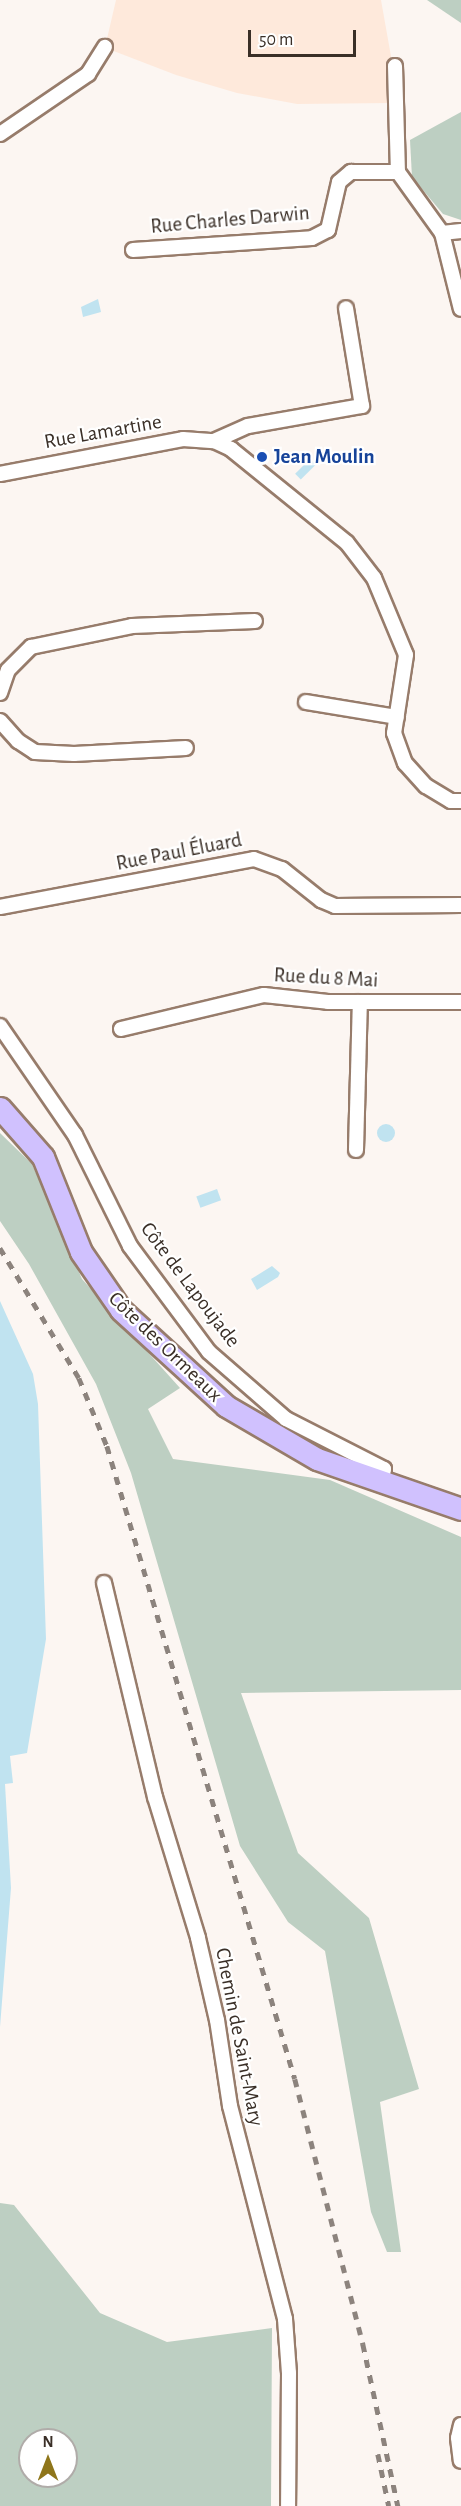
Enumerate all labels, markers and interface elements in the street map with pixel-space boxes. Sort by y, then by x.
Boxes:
scale bar [251,18,359,56]
text: 50 m [259,31,293,49]
street label: Rue Charles Darwin [149,200,311,240]
street label: Rue Lamartine [42,409,164,455]
place label: Jean Moulin [274,444,375,470]
marker: Jean Moulin [255,450,269,464]
street label: Rue Paul Éluard [114,827,244,877]
street label: Rue du 8 Mai [273,963,379,993]
street label: Côte de Lapoujade [135,1217,245,1353]
street label: Côte des Ormeaux [103,1286,227,1408]
street label: Chemin de Saint-Mary [209,1946,269,2128]
north arrow [18,2428,78,2488]
text: N [42,2434,54,2450]

